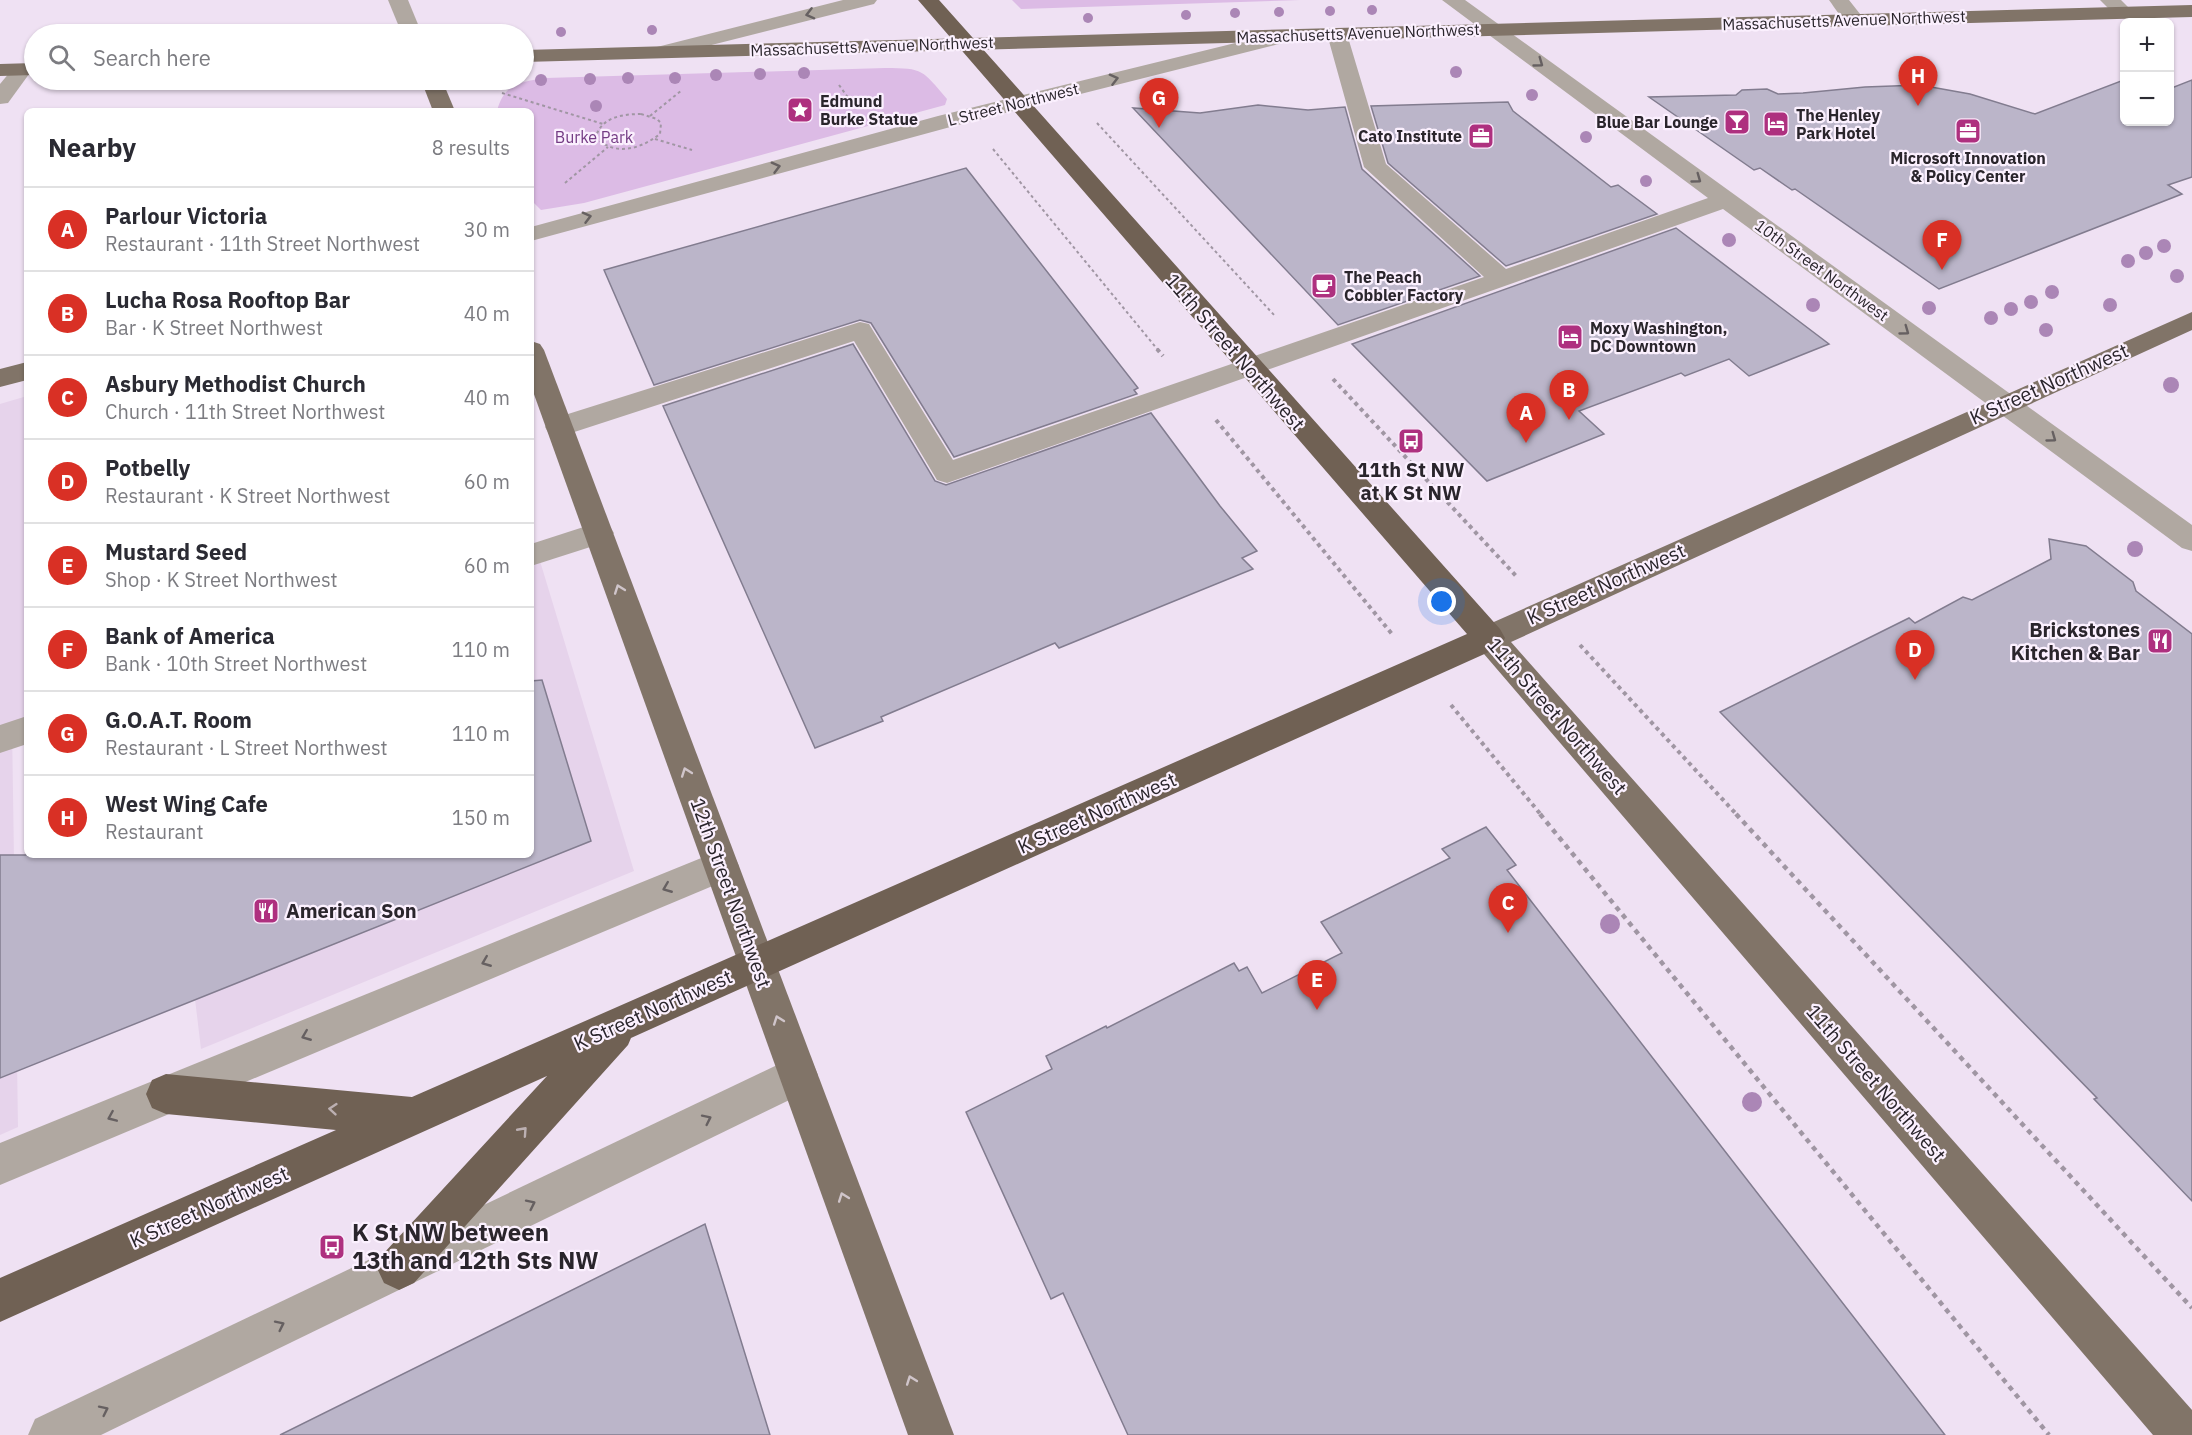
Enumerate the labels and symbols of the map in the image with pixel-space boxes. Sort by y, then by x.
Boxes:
street label: Massachusetts Avenue Northwest [1722,6,1966,34]
one-way arrow [805,7,815,20]
street label: Massachusetts Avenue Northwest [1236,19,1480,47]
street label: Massachusetts Avenue Northwest [750,32,994,60]
one-way arrow [1533,56,1544,67]
pin: H [1898,57,1938,106]
one-way arrow [1109,74,1119,87]
street label: L Street Northwest [945,78,1081,130]
pin: G [1140,78,1178,128]
place label: Edmund Burke Statue [820,91,918,129]
place icon: Edmund Burke Statue [785,95,815,125]
place label: The Henley Park Hotel [1796,105,1880,143]
bar icon: Blue Bar Lounge [1722,107,1752,137]
hotel icon: The Henley Park Hotel [1761,109,1791,139]
place label: Blue Bar Lounge [1596,112,1718,132]
office icon: Microsoft Innovation & Policy Center [1953,116,1983,146]
office icon: Cato Institute [1466,121,1496,151]
place label: Cato Institute [1358,126,1462,146]
park label: Burke Park [555,127,634,147]
place label: Microsoft Innovation & Policy Center [1890,148,2046,186]
one-way arrow [770,161,780,174]
one-way arrow [1690,171,1701,182]
one-way arrow [582,212,592,225]
street label: 10th Street Northwest [1751,215,1893,325]
pin: F [1922,220,1962,270]
street label: 11th Street Northwest [1159,267,1311,436]
place label: The Peach Cobbler Factory [1344,267,1464,305]
cafe icon: The Peach Cobbler Factory [1309,271,1339,301]
place label: Moxy Washington, DC Downtown [1590,318,1727,356]
hotel icon: Moxy Washington, DC Downtown [1555,322,1585,352]
one-way arrow [1898,324,1909,335]
street label: K Street Northwest [1965,336,2132,431]
pin: B [1550,370,1588,420]
pin: A [1506,394,1546,443]
bus stop icon: 11th St NW at K St NW [1396,426,1426,456]
one-way arrow [2045,431,2056,442]
place label: 11th St NW at K St NW [1358,456,1465,506]
street label: K Street Northwest [1522,536,1689,631]
one-way arrow [614,584,626,595]
your location [1427,587,1456,616]
place label: Brickstones Kitchen & Bar [2011,616,2140,666]
restaurant icon: Brickstones Kitchen & Bar [2145,626,2175,656]
pin: D [1896,630,1934,680]
street label: 11th Street Northwest [1481,631,1633,800]
street label: K Street Northwest [1013,765,1180,860]
one-way arrow [681,767,693,778]
street label: 12th Street Northwest [684,794,778,992]
one-way arrow [662,881,673,893]
pin: C [1488,884,1528,933]
restaurant icon: American Son [251,896,281,926]
place label: American Son [286,897,417,924]
one-way arrow [482,955,493,967]
pin: E [1298,960,1336,1010]
street label: K Street Northwest [569,962,736,1057]
street label: 11th Street Northwest [1800,998,1952,1167]
one-way arrow [773,1015,785,1026]
one-way arrow [301,1029,312,1041]
one-way arrow [329,1103,338,1116]
one-way arrow [107,1110,118,1122]
one-way arrow [700,1115,711,1127]
one-way arrow [516,1127,527,1138]
street label: K Street Northwest [125,1159,292,1254]
one-way arrow [838,1192,851,1203]
one-way arrow [525,1200,536,1211]
place label: K St NW between 13th and 12th Sts NW [352,1216,599,1276]
bus stop icon: K St NW between 13th and 12th Sts NW [317,1232,347,1262]
one-way arrow [273,1321,284,1333]
one-way arrow [905,1375,918,1386]
one-way arrow [98,1405,109,1417]

